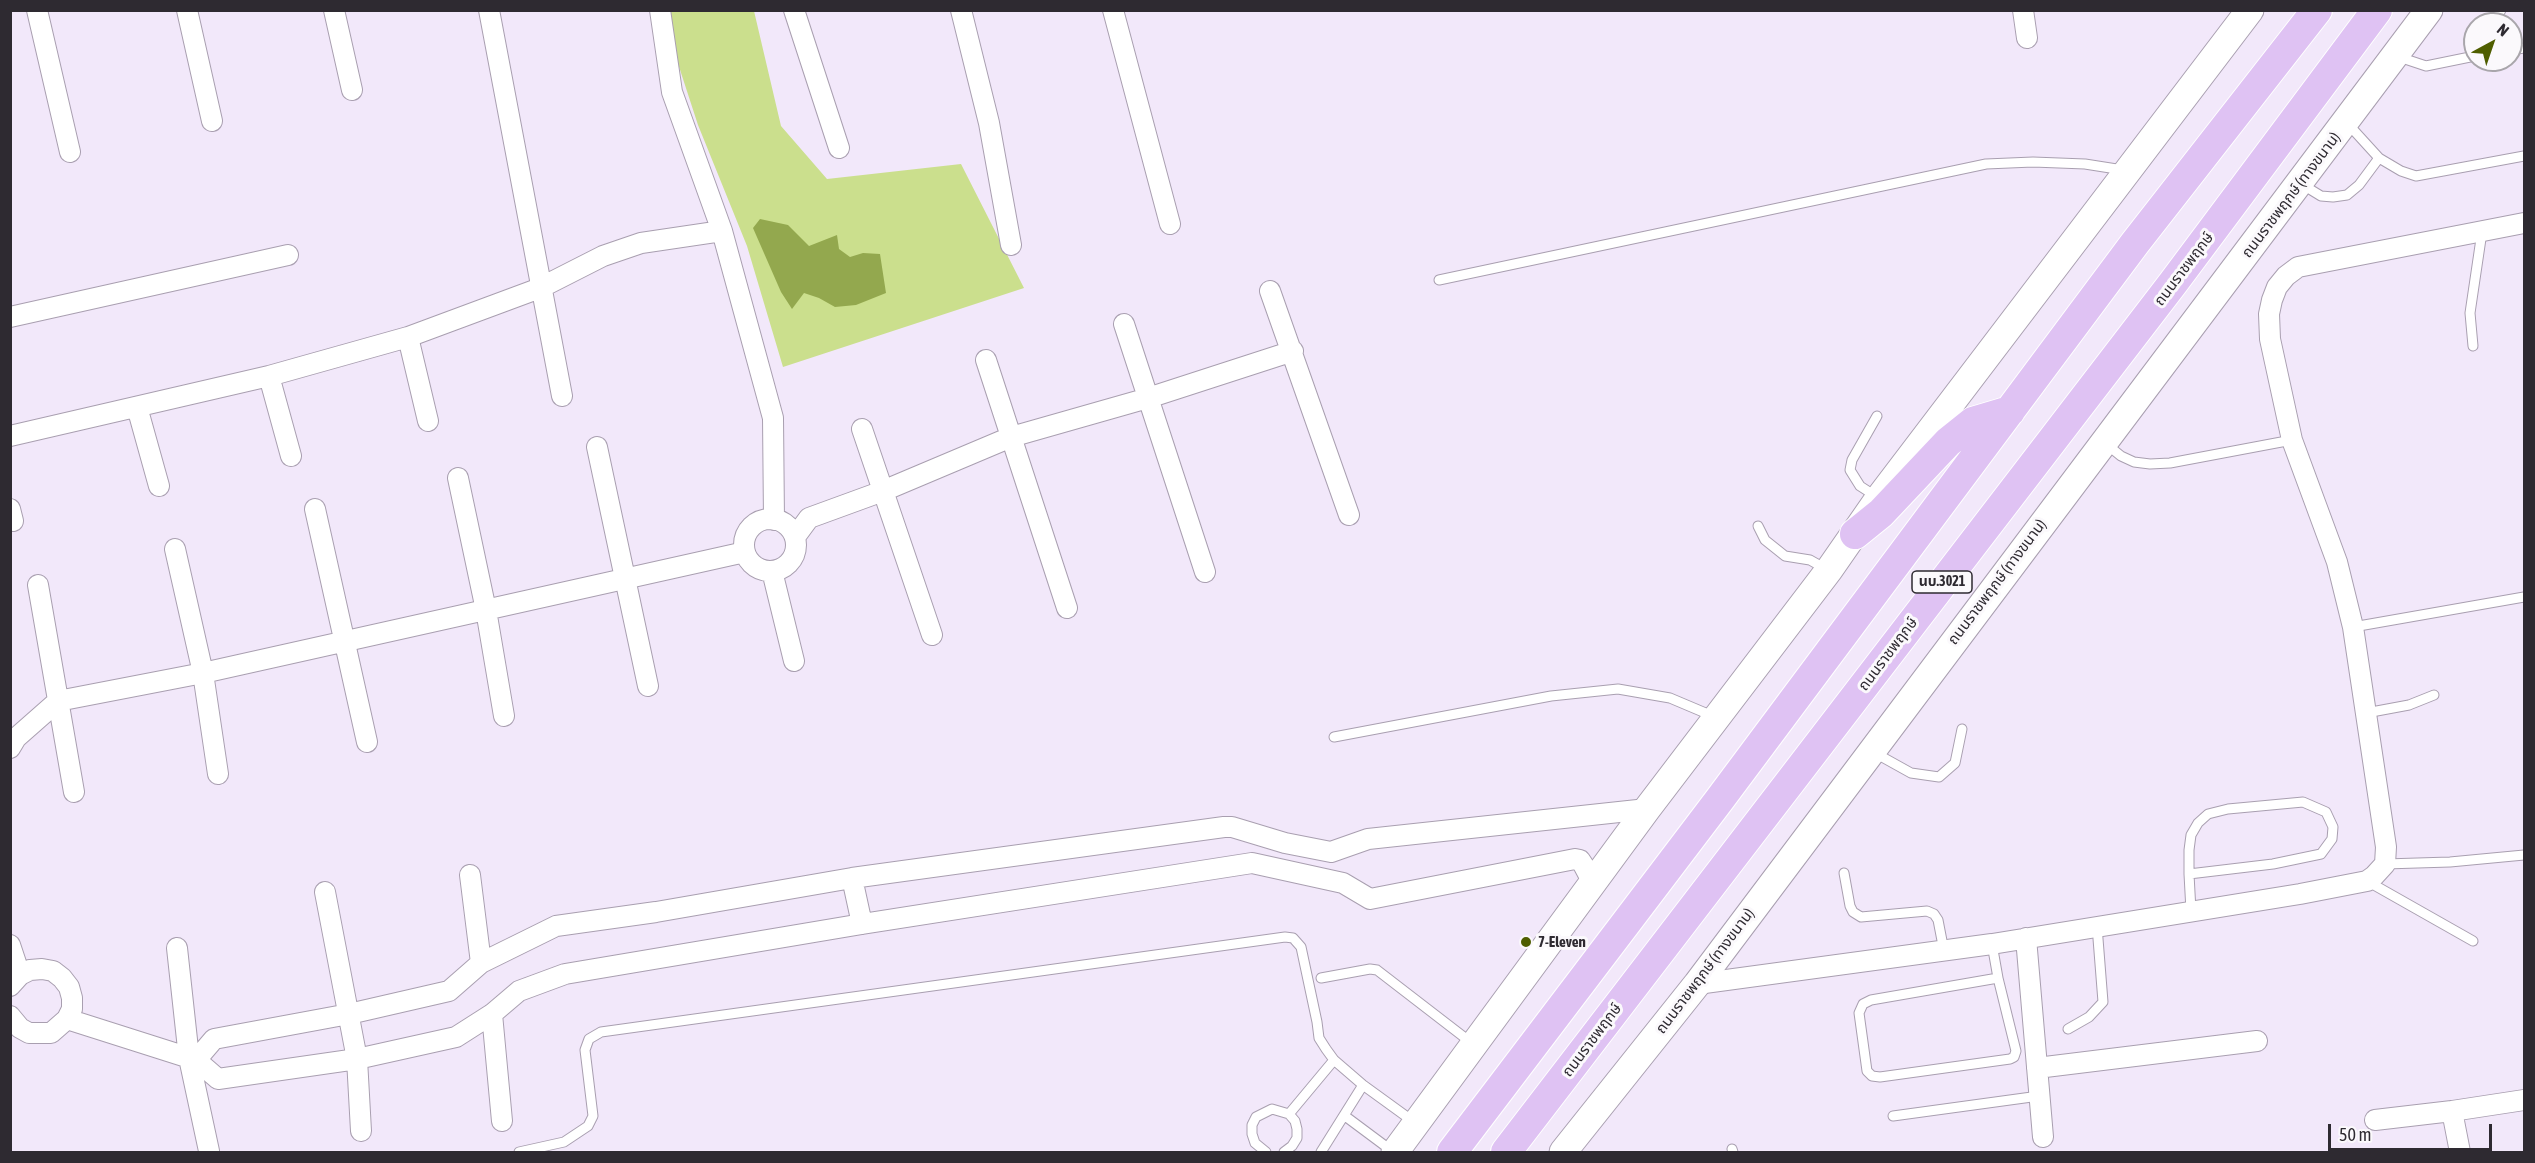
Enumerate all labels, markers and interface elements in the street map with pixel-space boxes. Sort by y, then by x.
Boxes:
north arrow [2463,12,2523,72]
text: N [2494,20,2513,40]
street label: ถนนราชพฤกษ์ (ทางขนาน) [2238,129,2344,261]
street label: ถนนราชพฤกษ์ [2151,229,2217,309]
street label: ถนนราชพฤกษ์ (ทางขนาน) [1944,516,2050,648]
road number: นบ.3021 [1912,571,1972,593]
street label: ถนนราชพฤกษ์ [1855,614,1921,694]
street label: ถนนราชพฤกษ์ (ทางขนาน) [1652,905,1758,1037]
place label: 7-Eleven [1538,933,1586,951]
marker: 7-Eleven [1519,935,1533,949]
street label: ถนนราชพฤกษ์ [1559,1000,1625,1080]
scale bar [2331,1112,2494,1150]
text: 50 m [2339,1124,2371,1145]

